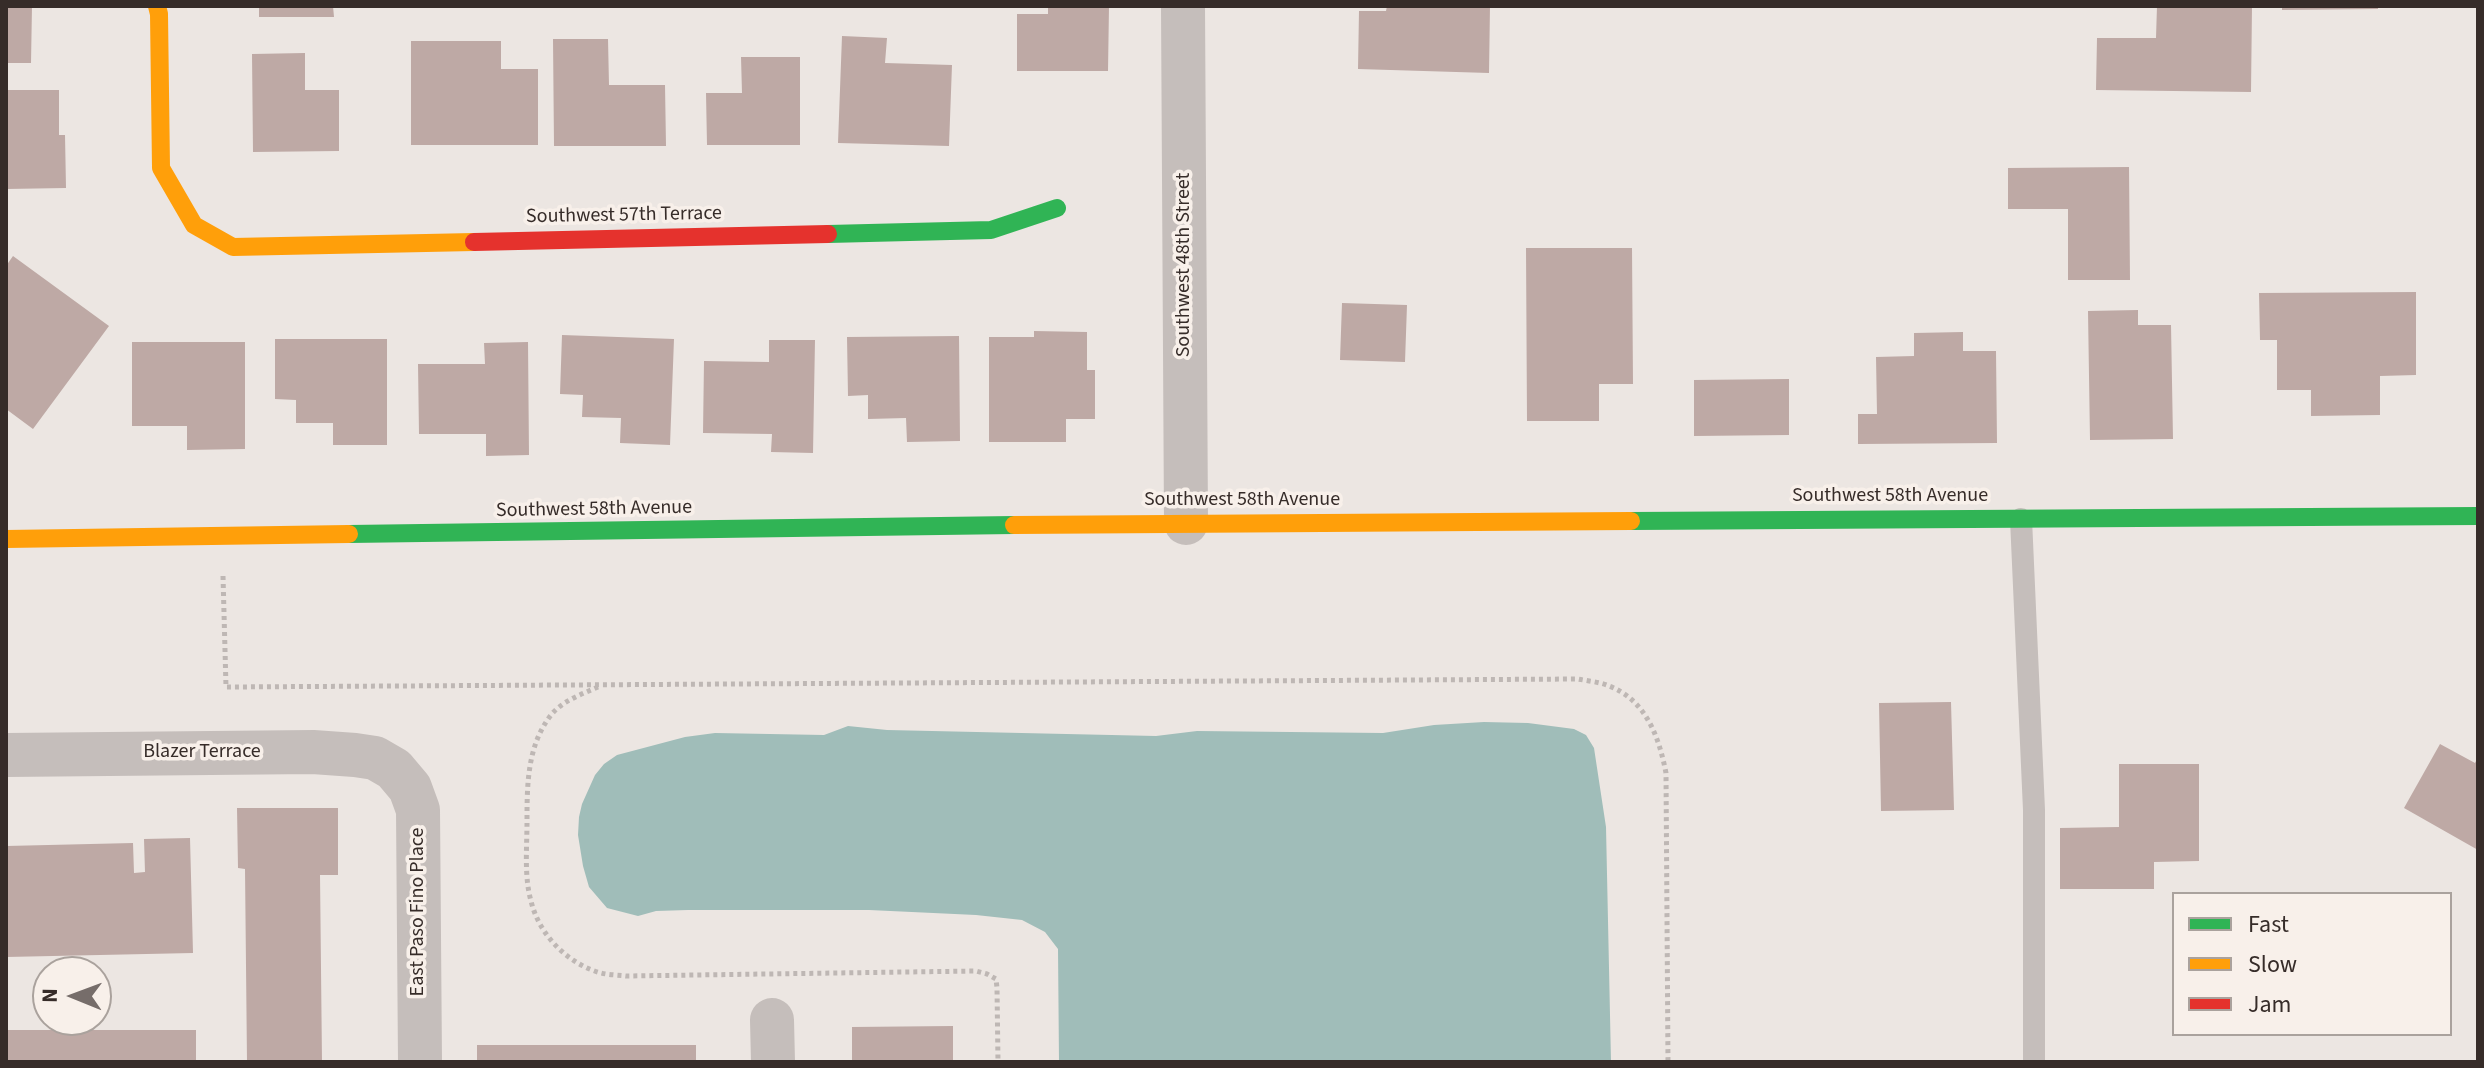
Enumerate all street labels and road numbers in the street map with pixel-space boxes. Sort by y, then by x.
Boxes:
street label: Southwest 48th Street [1173,173,1197,357]
street label: Southwest 57th Terrace [526,202,722,230]
street label: Southwest 58th Avenue [1792,485,1988,509]
street label: Southwest 58th Avenue [1144,489,1340,513]
street label: Southwest 58th Avenue [496,496,692,524]
street label: Blazer Terrace [143,741,261,765]
street label: East Paso Fino Place [407,828,431,996]

